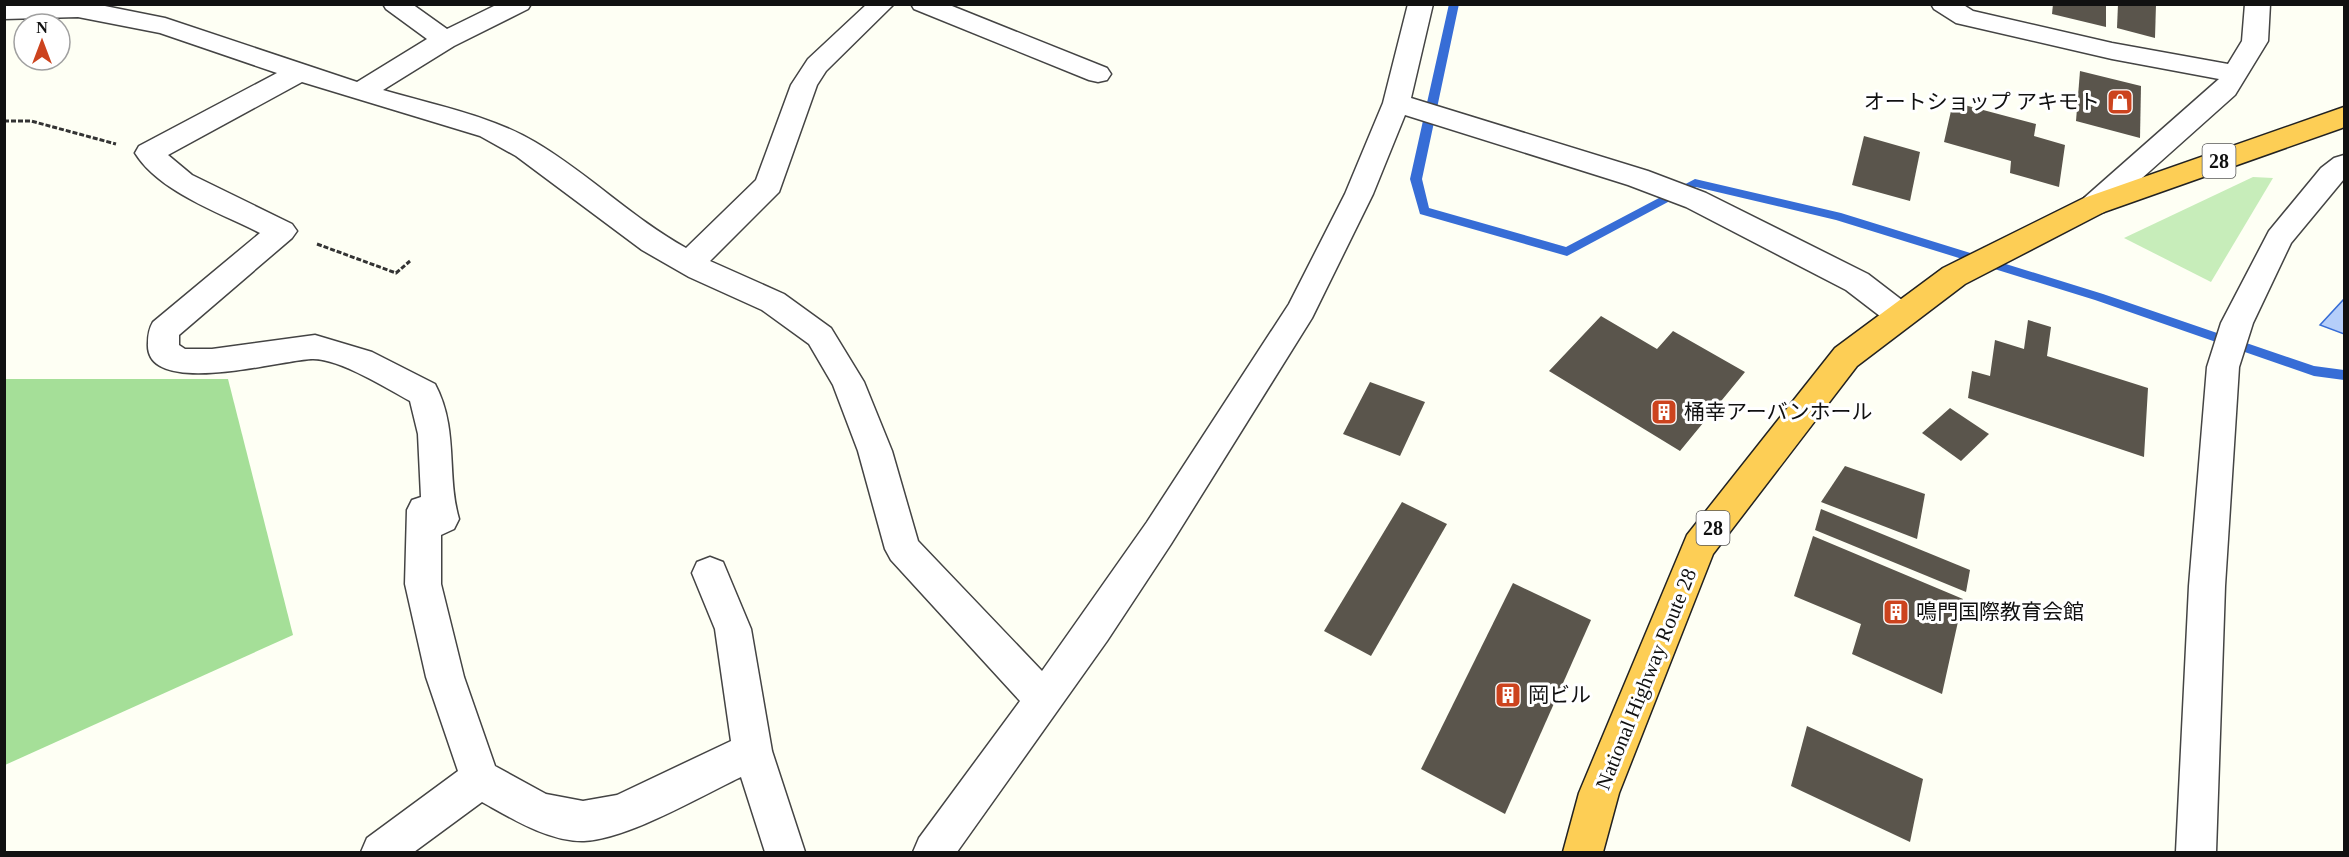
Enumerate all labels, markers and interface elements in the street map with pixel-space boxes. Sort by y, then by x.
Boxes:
north arrow [12,12,72,72]
text: N [36,19,48,36]
shop icon: オートショップ アキモト [2105,87,2135,117]
place label: オートショップ アキモト [1864,90,2100,114]
road number: 28 [2202,144,2236,178]
building icon: 桶幸アーバンホール [1649,397,1679,427]
place label: 桶幸アーバンホール [1684,400,1873,424]
road number: 28 [1696,511,1730,545]
street label: National Highway Route 28 [1591,565,1701,793]
building icon: 鳴門国際教育会館 [1881,597,1911,627]
place label: 鳴門国際教育会館 [1916,600,2084,624]
building icon: 岡ビル [1493,680,1523,710]
place label: 岡ビル [1528,683,1591,707]

